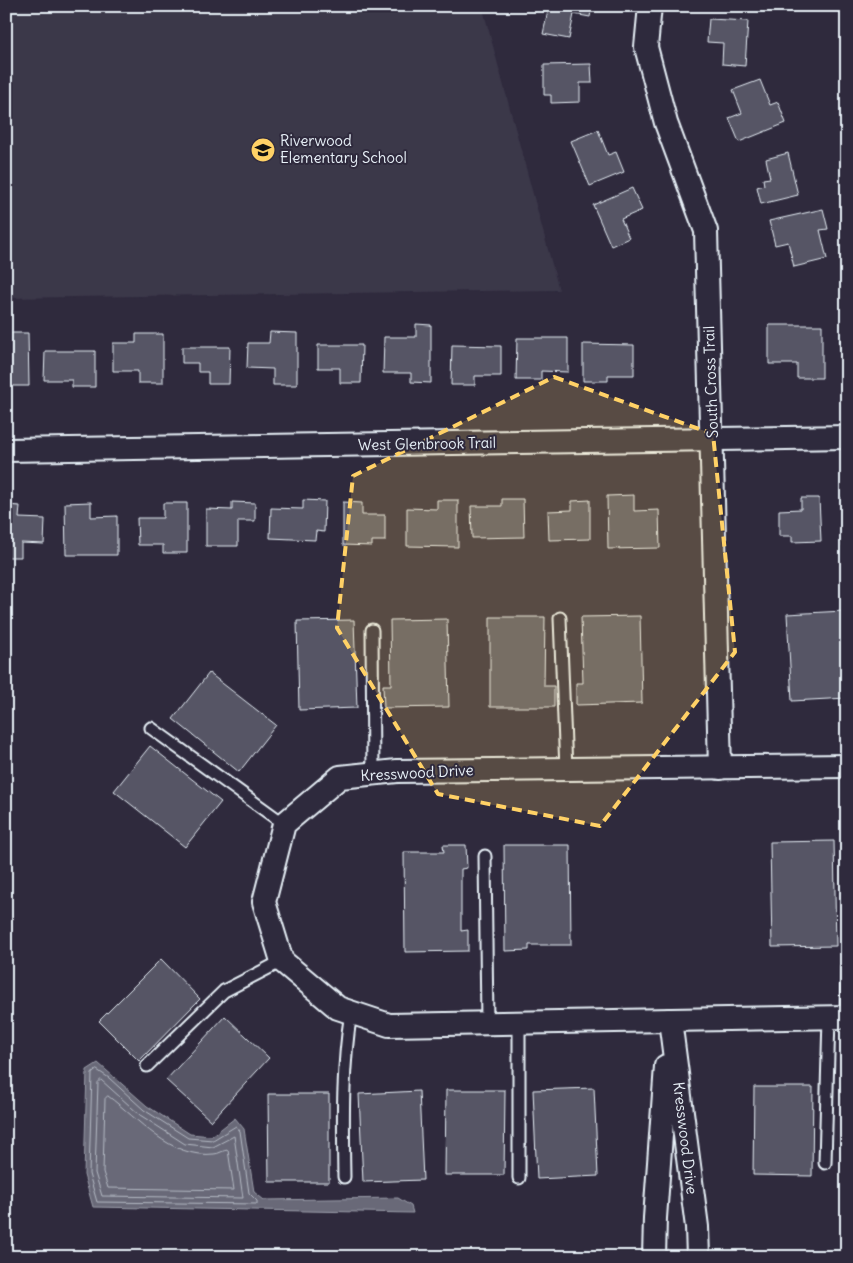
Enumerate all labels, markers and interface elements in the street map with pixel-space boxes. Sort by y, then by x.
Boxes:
place label: Riverwood Elementary School [280,131,407,167]
school or university icon: Riverwood Elementary School [250,137,276,163]
street label: South Cross Trail [699,326,722,438]
street label: West Glenbrook Trail [358,433,496,454]
street label: Kresswood Drive [360,760,474,785]
street label: Kresswood Drive [669,1081,702,1195]

